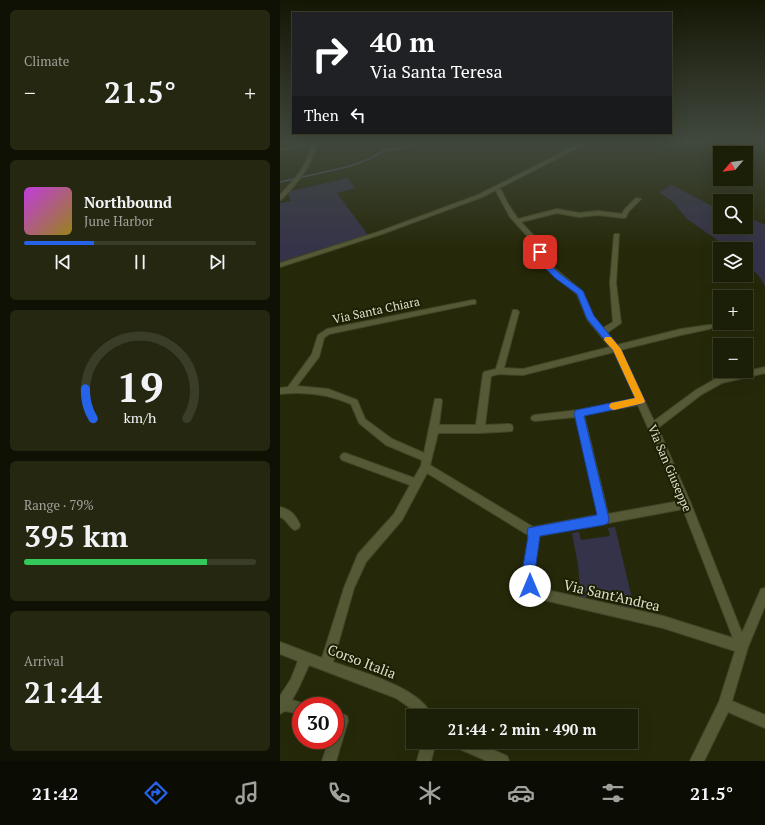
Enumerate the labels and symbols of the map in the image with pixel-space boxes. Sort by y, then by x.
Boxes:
north arrow [713,146,753,186]
pin [523,235,557,269]
street label: Via Santa Chiara [331,293,421,327]
street label: Via San Giuseppe [645,422,695,514]
position arrow [509,565,551,607]
street label: Via Sant'Andrea [562,575,662,615]
street label: Corso Italia [325,639,399,683]
speed limit sign: 30 [292,697,344,749]

